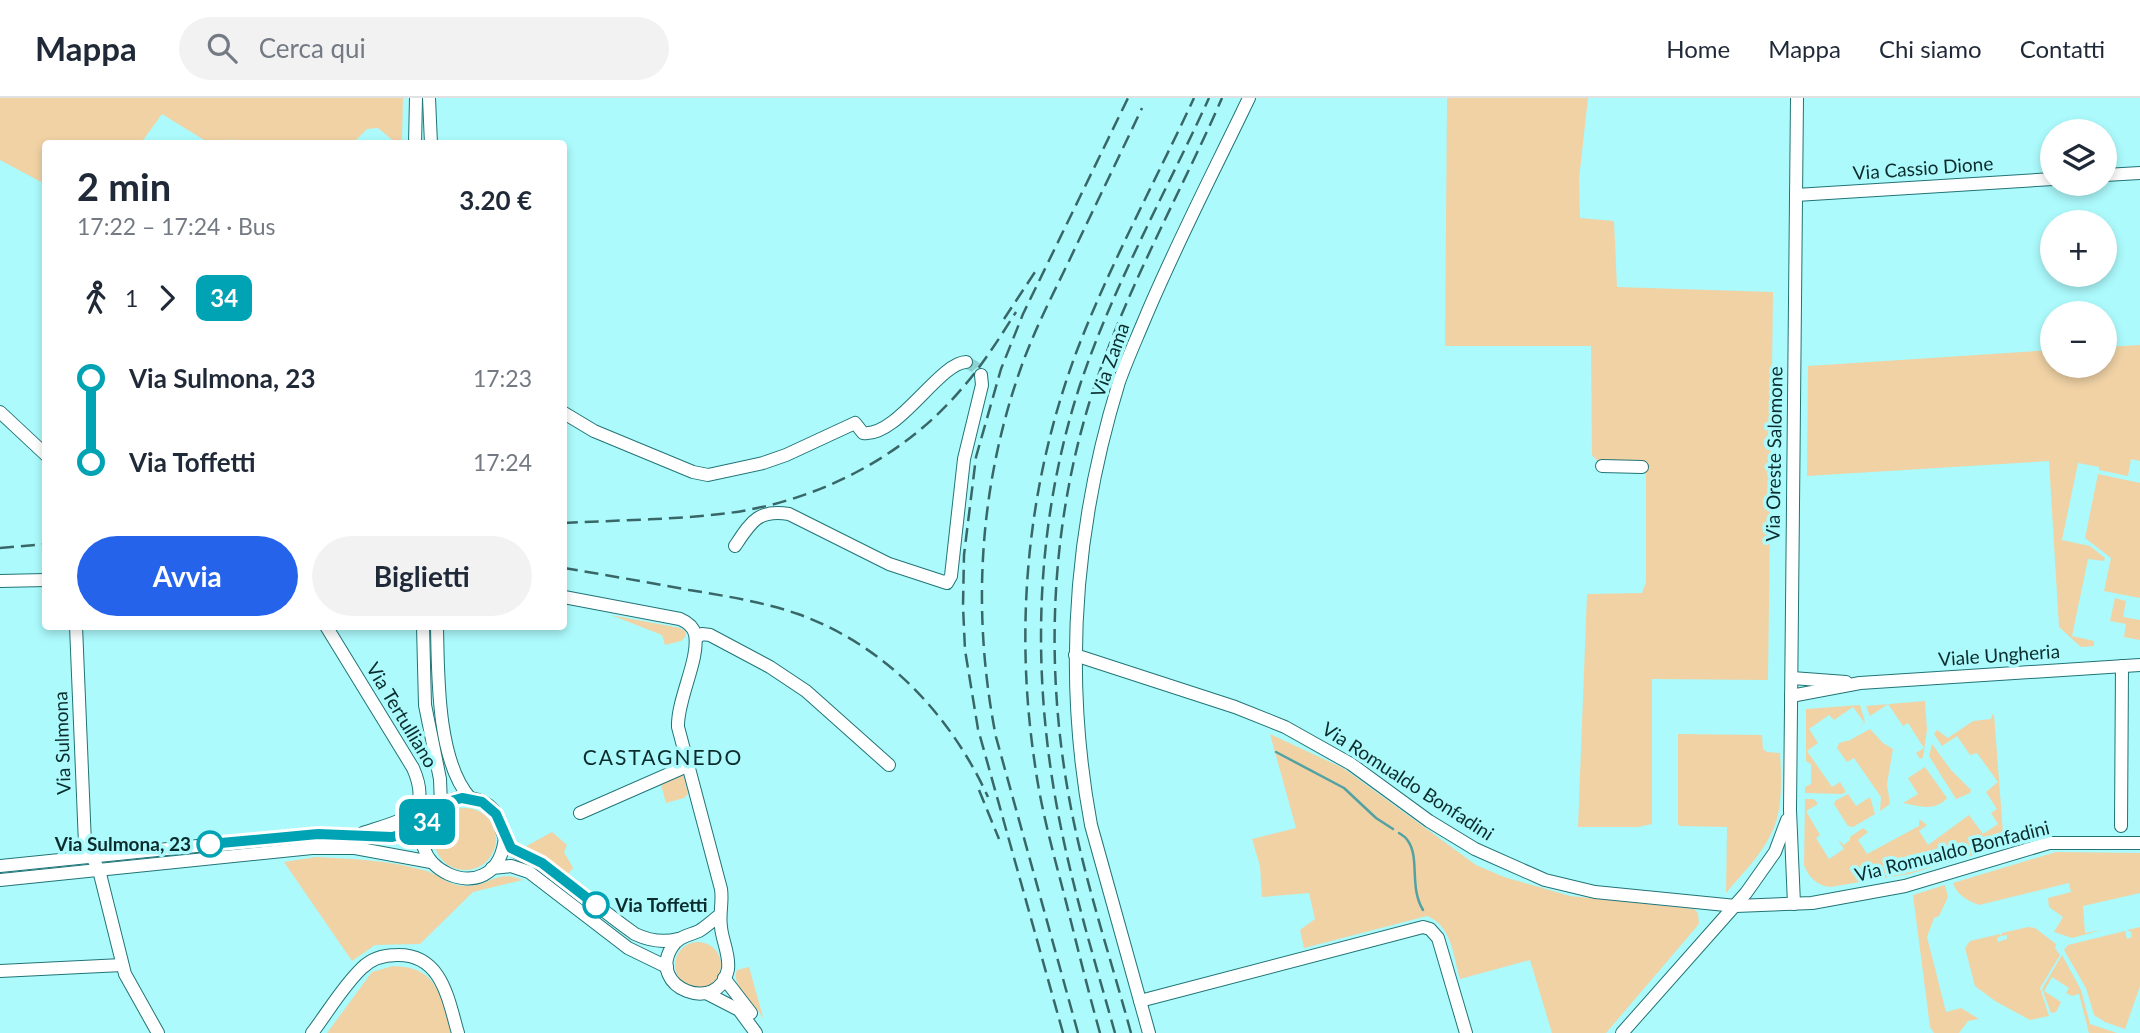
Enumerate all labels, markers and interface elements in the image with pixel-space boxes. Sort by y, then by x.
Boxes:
search box [179,17,669,80]
text: Mappa [35,28,137,68]
icon: search [203,29,241,67]
text: Cerca qui [259,32,366,64]
text: Home [1666,34,1730,63]
text: Mappa [1768,34,1841,63]
text: Chi siamo [1879,34,1982,63]
text: Contatti [2020,34,2105,63]
map controls [2040,119,2117,378]
button: layers [2040,119,2117,196]
street label: Via Cassio Dione [1852,151,1994,184]
text: 2 min [77,163,171,209]
text: 3.20 € [459,184,532,216]
button: + [2040,210,2117,287]
text: 17:22 – 17:24 · Bus [77,212,276,240]
icon: walk [77,279,115,317]
icon: forward [148,279,186,317]
text: 34 [210,283,238,312]
text: 1 [125,284,138,312]
button: − [2040,301,2117,378]
street label: Via Zama [1085,319,1134,400]
text: Via Sulmona, 23 [129,362,315,394]
text: 17:23 [473,364,532,392]
street label: Via Oreste Salomone [1760,366,1787,542]
text: Via Toffetti [129,446,256,478]
text: 17:24 [473,448,532,476]
button: Avvia [77,536,298,616]
button: Biglietti [312,536,532,616]
street label: Viale Ungheria [1937,639,2061,670]
street label: Via Tertulliano [362,658,443,772]
street label: Via Sulmona [48,691,75,795]
street label: Via Romualdo Bonfadini [1318,716,1498,845]
district label: CASTAGNEDO [583,744,743,769]
line badge: 34 [396,799,458,845]
text: 34 [413,807,441,836]
street label: Via Romualdo Bonfadini [1852,815,2052,886]
marker: Via Sulmona, 23 [197,831,223,857]
place label: Via Sulmona, 23 [54,832,191,855]
marker: Via Toffetti [583,892,609,918]
place label: Via Toffetti [614,893,708,916]

